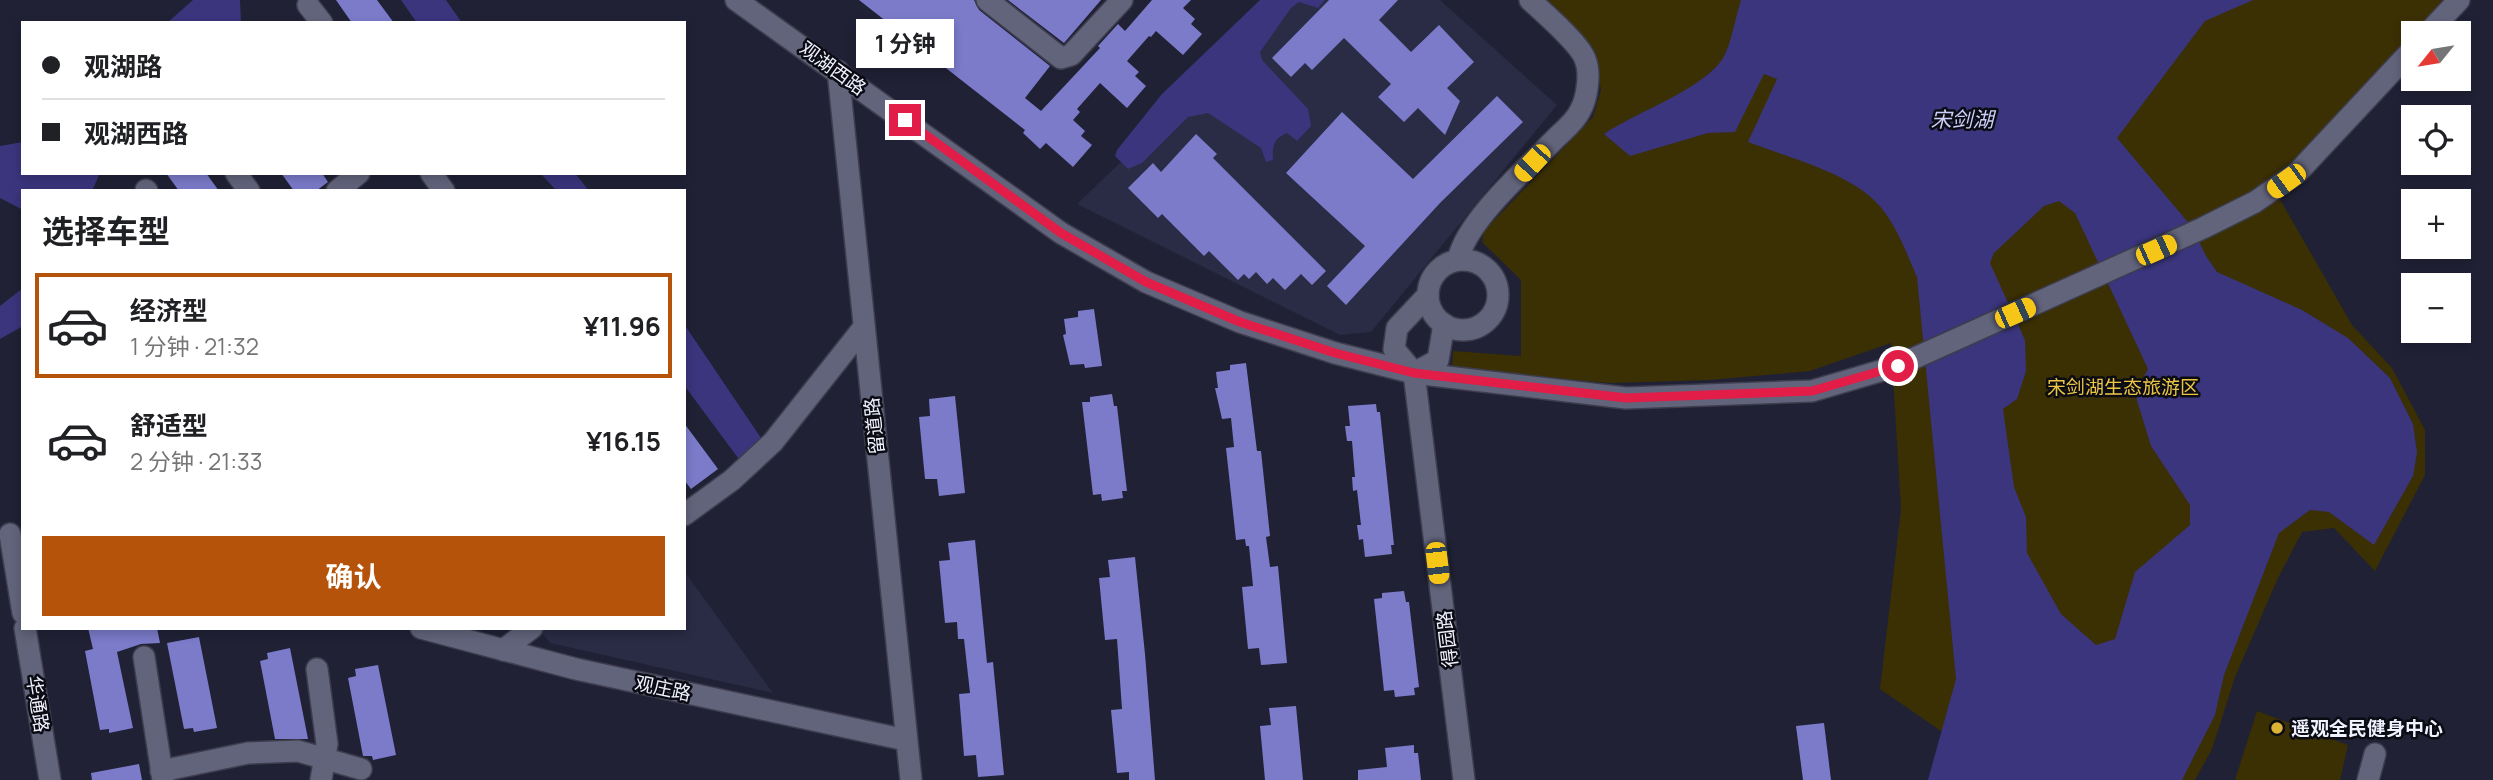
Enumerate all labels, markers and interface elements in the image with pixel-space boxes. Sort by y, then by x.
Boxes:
callout: 1 分钟 [856,18,954,68]
north arrow [2401,21,2471,91]
map controls [2401,21,2471,343]
text: 1 分钟 [875,27,935,59]
street label: 观湖西路 [795,35,871,101]
text: 观湖路 [84,48,162,84]
route end [889,104,921,136]
water label: 宋剑湖 [1931,105,1996,133]
button: locate [2401,105,2471,175]
text: 观湖西路 [84,115,188,151]
car [1510,140,1555,186]
car [2263,160,2310,202]
button: + [2401,189,2471,259]
text: 选择车型 [42,209,170,253]
car [2133,232,2180,268]
button: − [2401,273,2471,343]
text: 经济型 [130,292,208,328]
icon: car [46,294,109,357]
car [1992,295,2039,331]
text: ¥11.96 [583,308,661,344]
text: 1 分钟 · 21:32 [130,330,259,362]
route start [1882,350,1914,382]
park label: 宋剑湖生态旅游区 [2047,374,2199,400]
street label: 留道路 [858,396,890,456]
text: 舒适型 [130,407,208,443]
icon: car [46,409,109,472]
text: ¥16.15 [586,423,661,459]
text: 2 分钟 · 21:33 [130,445,263,477]
button: 确认 [42,536,665,616]
car [1425,541,1450,585]
street label: 得园路 [1431,609,1463,669]
street label: 观庄路 [632,669,694,707]
street label: 华通路 [21,674,55,734]
place label: 遥观全民健身中心 [2291,715,2443,741]
marker: 遥观全民健身中心 [2269,720,2285,736]

